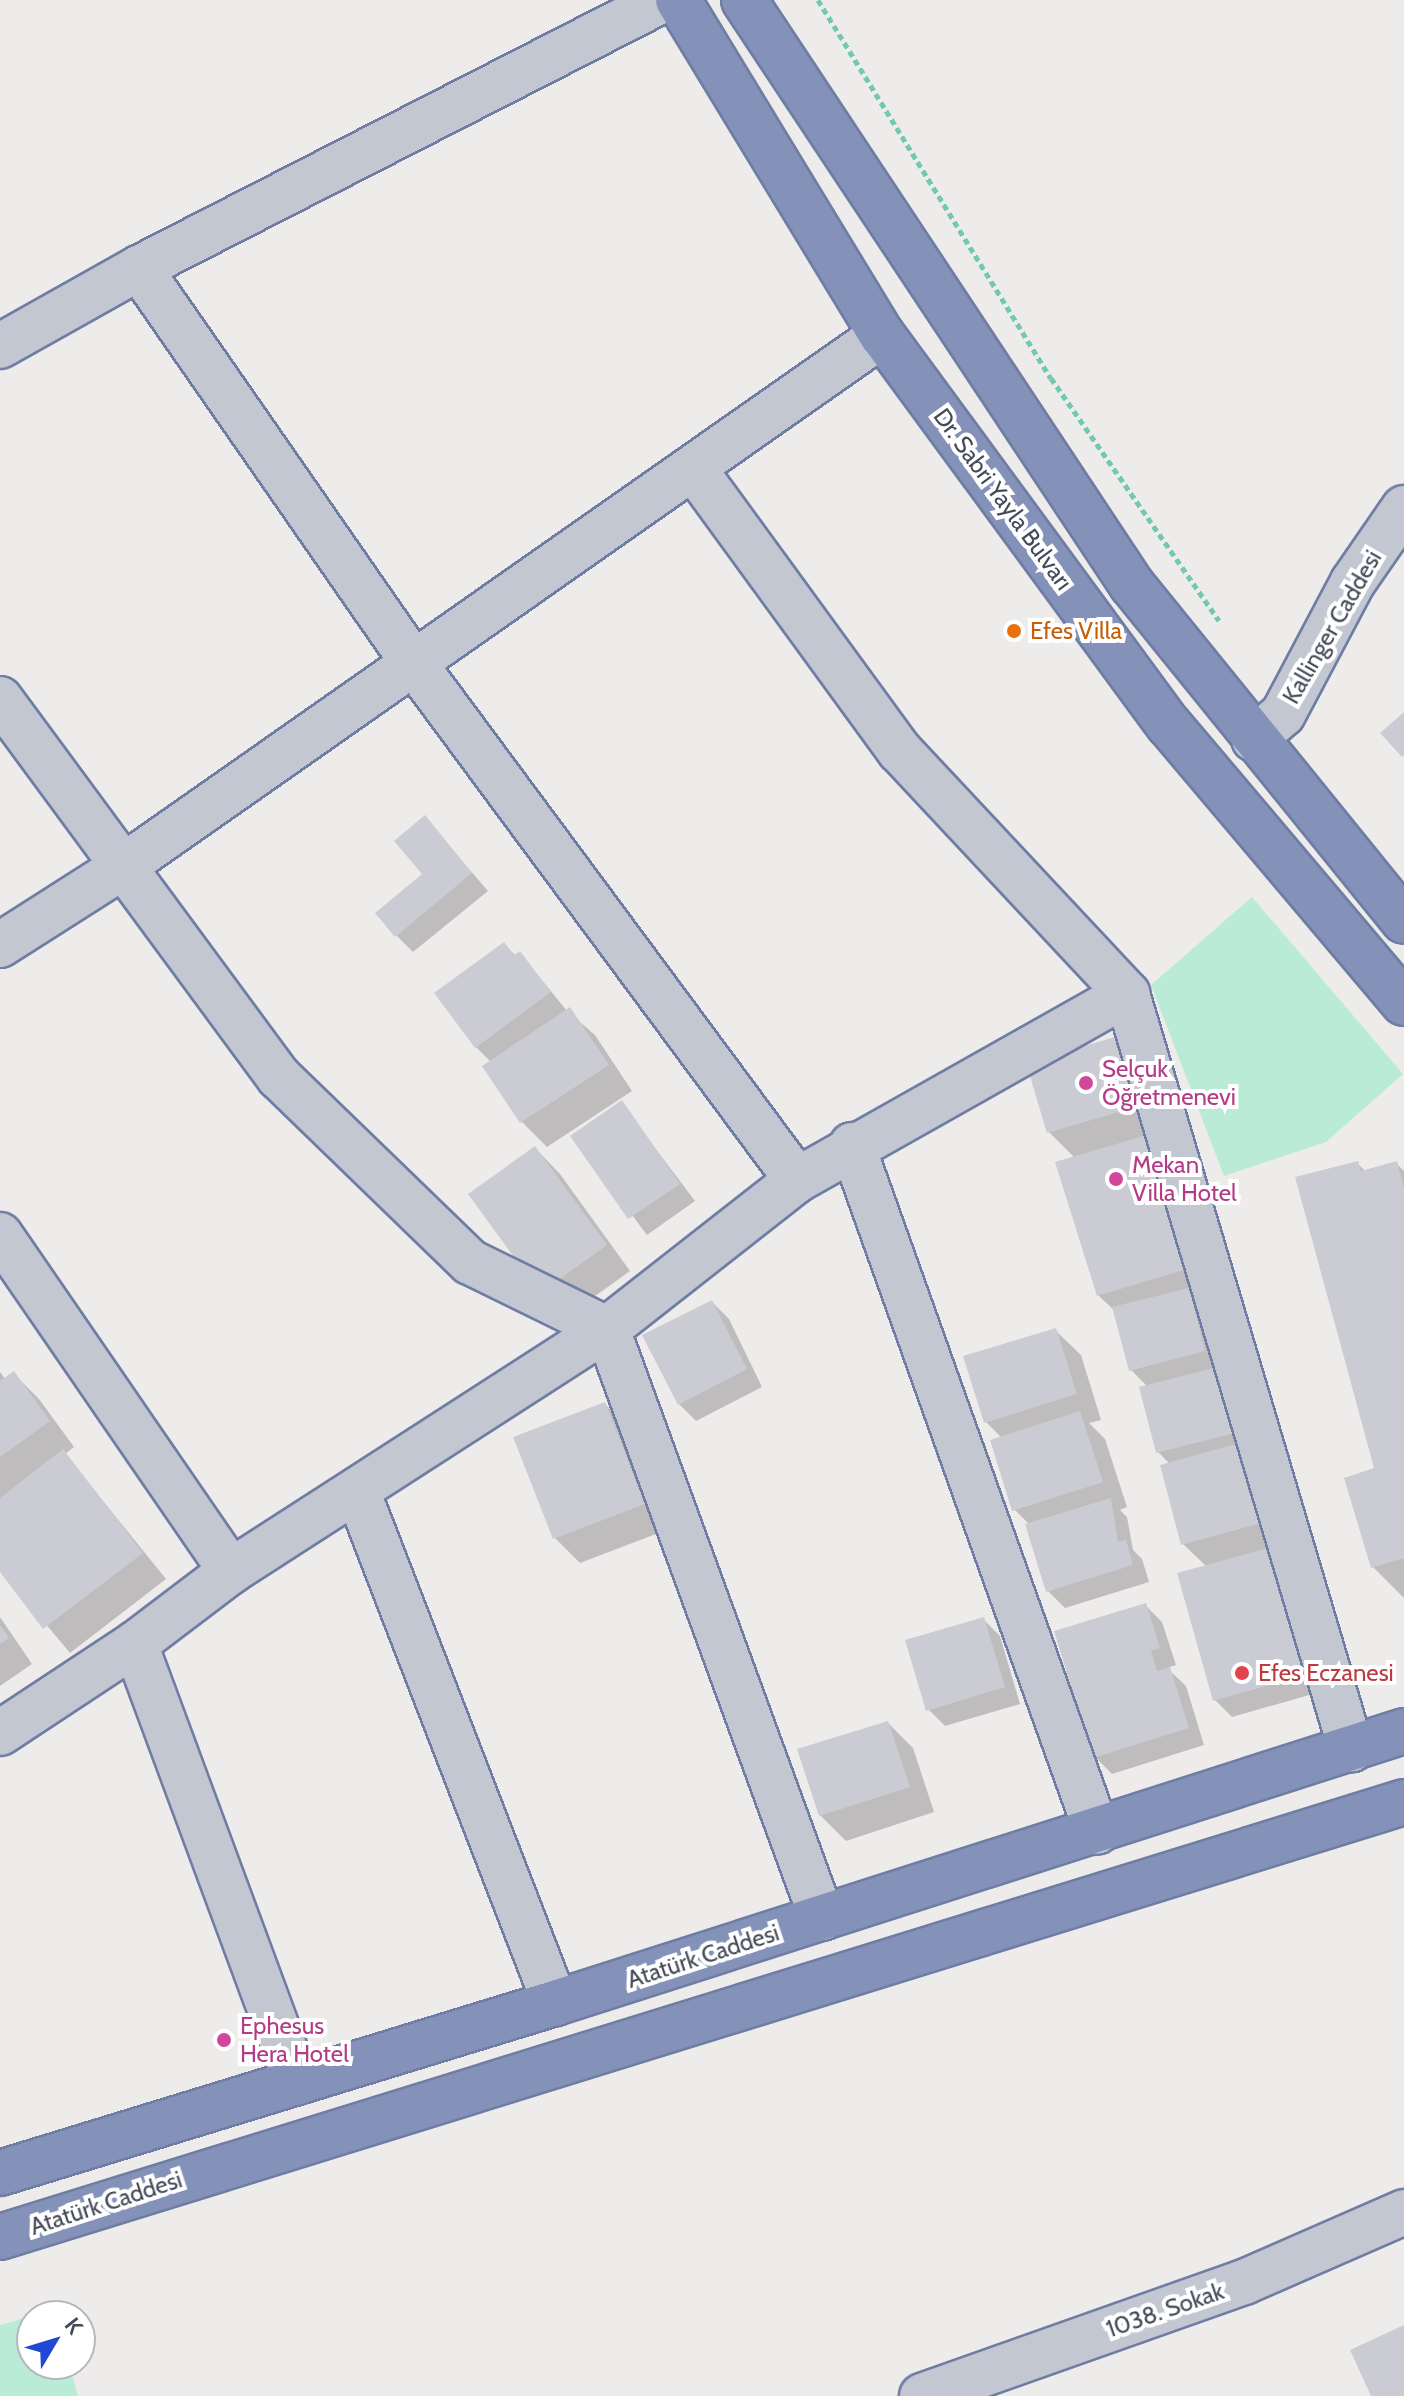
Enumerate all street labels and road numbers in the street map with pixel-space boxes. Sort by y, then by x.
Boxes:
street label: Dr. Sabri Yayla Bulvarı [927,403,1079,595]
street label: Kallinger Caddesi [1276,545,1388,709]
street label: Atatürk Caddesi [623,1918,783,1994]
street label: Atatürk Caddesi [26,2165,186,2241]
street label: 1038. Sokak [1102,2276,1228,2344]

